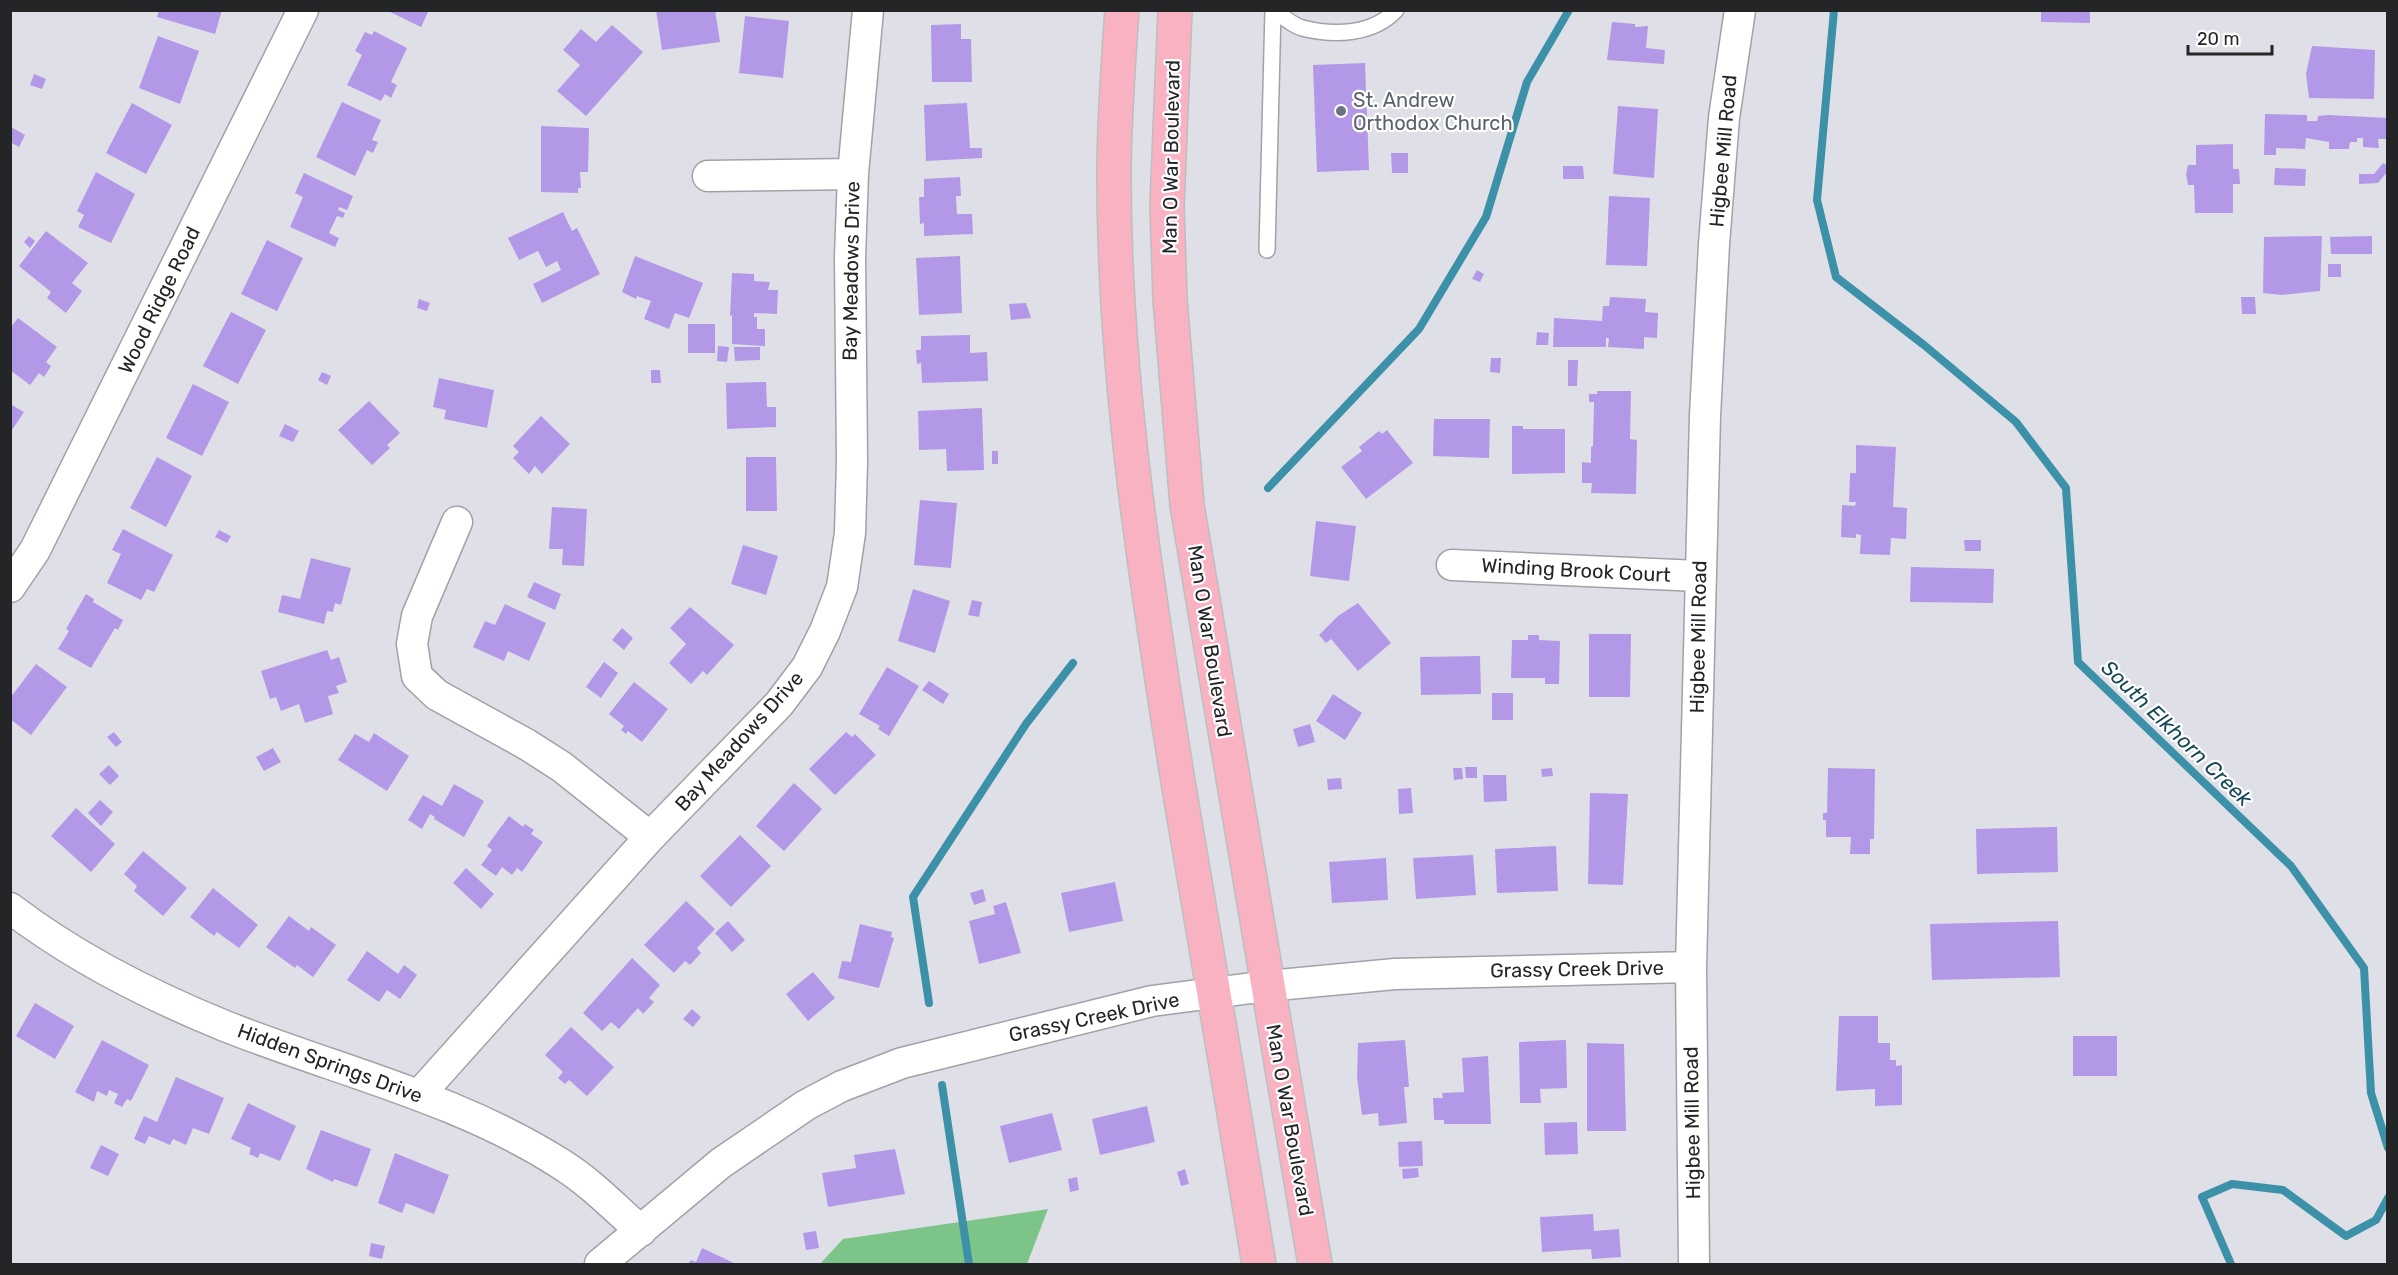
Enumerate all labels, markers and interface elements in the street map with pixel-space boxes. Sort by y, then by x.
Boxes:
scale bar [2188,18,2272,56]
text: 20 m [2197,28,2239,50]
street label: Man O War Boulevard [1157,60,1185,254]
street label: Higbee Mill Road [1704,74,1742,228]
place label: St. Andrew Orthodox Church [1353,88,1513,135]
marker: St. Andrew Orthodox Church [1334,104,1348,118]
street label: Bay Meadows Drive [837,181,865,361]
street label: Wood Ridge Road [113,223,205,377]
street label: Man O War Boulevard [1183,543,1237,739]
street label: Winding Brook Court [1481,553,1672,587]
street label: Higbee Mill Road [1685,560,1711,714]
water label: South Elkhorn Creek [2097,655,2258,812]
street label: Bay Meadows Drive [670,666,808,816]
street label: Grassy Creek Drive [1490,955,1664,983]
street label: Grassy Creek Drive [1006,987,1182,1047]
street label: Hidden Springs Drive [234,1018,426,1108]
street label: Man O War Boulevard [1261,1022,1319,1218]
street label: Higbee Mill Road [1679,1046,1705,1200]

